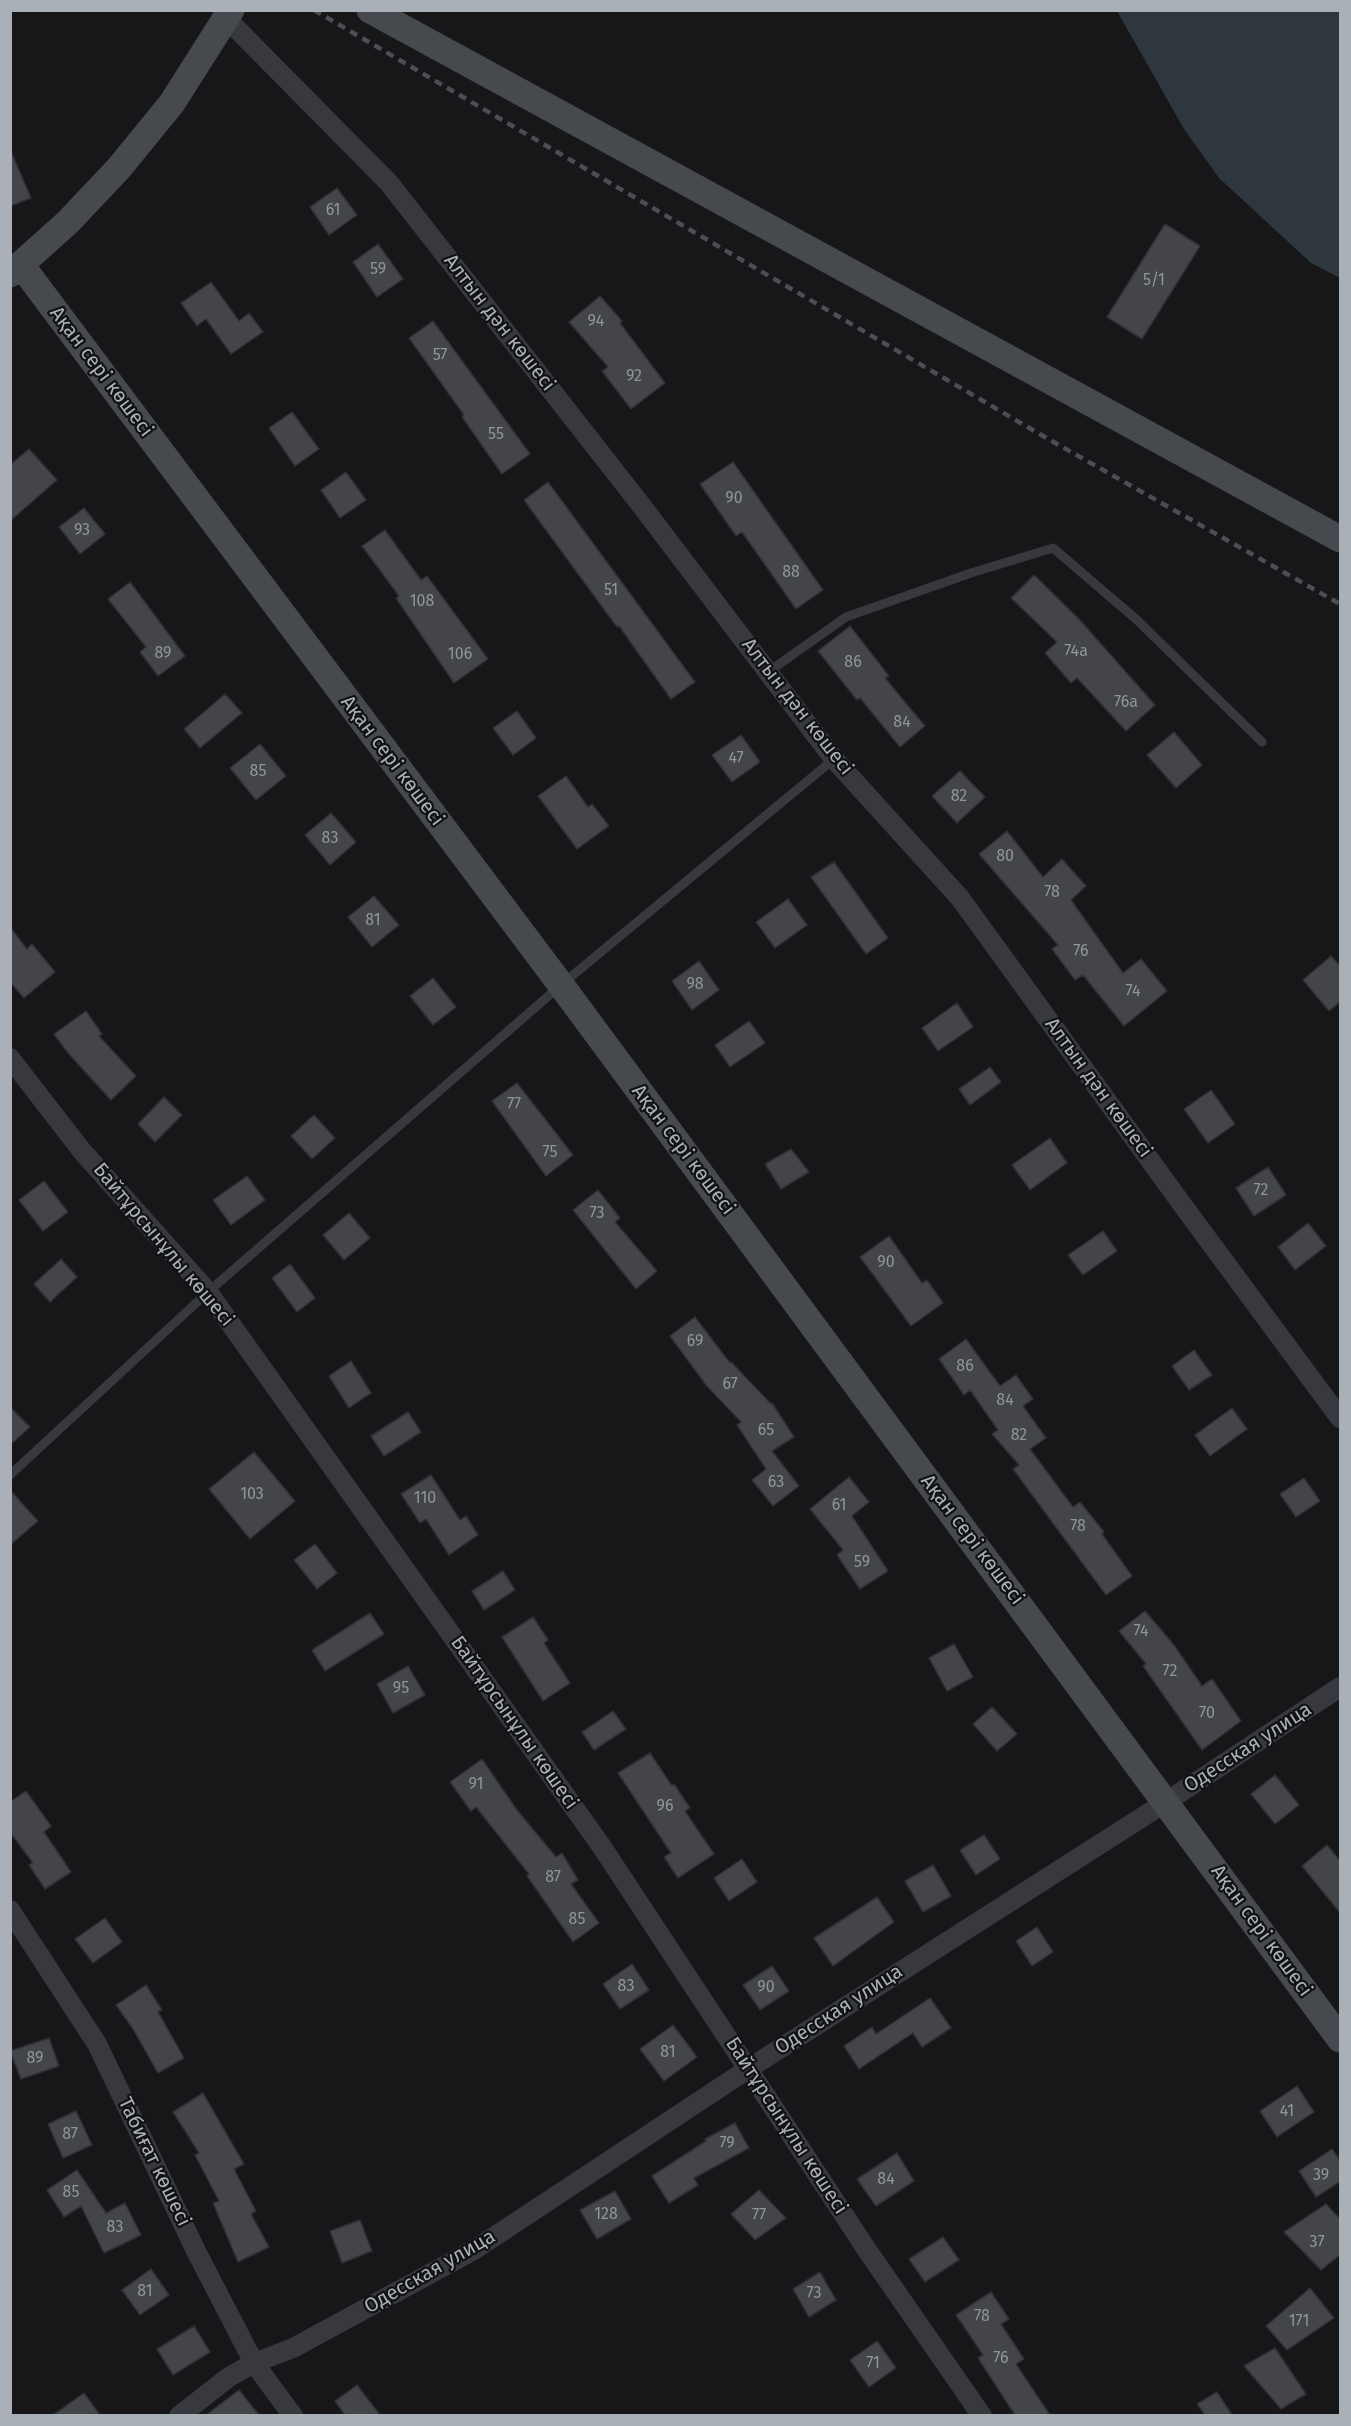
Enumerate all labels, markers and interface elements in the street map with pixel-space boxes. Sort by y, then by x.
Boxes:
house number: 61 [326,201,340,221]
street label: Алтын дән көшесі [438,250,560,396]
house number: 59 [370,260,386,280]
house number: 5/1 [1143,271,1165,291]
street label: Ақан сері көшесі [44,302,158,442]
house number: 94 [588,312,604,332]
house number: 57 [433,346,447,366]
house number: 92 [626,367,642,387]
house number: 55 [488,425,504,445]
house number: 90 [725,489,743,509]
house number: 93 [74,521,90,541]
house number: 88 [782,563,800,583]
house number: 51 [604,581,618,601]
house number: 108 [410,592,434,612]
street label: Алтын дән көшесі [736,634,858,780]
house number: 74а [1064,642,1088,662]
house number: 89 [155,644,171,664]
house number: 106 [448,645,472,665]
house number: 86 [844,653,862,673]
street label: Ақан сері көшесі [335,691,449,831]
house number: 76а [1114,693,1138,713]
house number: 84 [893,713,911,733]
house number: 47 [728,749,744,769]
house number: 85 [250,762,266,782]
house number: 82 [951,787,967,807]
house number: 83 [322,829,338,849]
house number: 80 [996,847,1014,867]
house number: 78 [1044,883,1060,903]
house number: 81 [365,911,381,931]
house number: 76 [1073,942,1089,962]
house number: 98 [686,975,704,995]
house number: 74 [1126,982,1140,1002]
street label: Алтын дән көшесі [1039,1013,1157,1163]
street label: Ақан сері көшесі [626,1080,740,1220]
house number: 77 [507,1095,521,1115]
house number: 75 [543,1143,557,1163]
street label: Байтұрсынұлы көшесі [87,1158,239,1332]
house number: 72 [1254,1181,1268,1201]
house number: 73 [590,1204,604,1224]
house number: 90 [877,1253,895,1273]
house number: 69 [687,1332,703,1352]
house number: 86 [956,1357,974,1377]
house number: 67 [722,1375,738,1395]
house number: 84 [996,1391,1014,1411]
house number: 65 [758,1421,774,1441]
house number: 82 [1011,1426,1027,1446]
street label: Ақан сері көшесі [915,1470,1029,1610]
house number: 63 [768,1473,784,1493]
house number: 103 [240,1485,264,1505]
house number: 110 [414,1489,436,1509]
house number: 61 [832,1496,846,1516]
house number: 78 [1070,1517,1086,1537]
house number: 59 [854,1553,870,1573]
house number: 74 [1134,1622,1148,1642]
street label: Байтұрсынұлы көшесі [445,1632,583,1814]
house number: 72 [1163,1662,1177,1682]
house number: 95 [393,1679,409,1699]
street label: Одесская улица [1180,1698,1316,1798]
house number: 70 [1199,1704,1215,1724]
house number: 91 [468,1775,484,1795]
house number: 96 [657,1797,673,1817]
street label: Ақан сері көшесі [1205,1861,1317,2001]
house number: 87 [545,1868,561,1888]
house number: 85 [569,1910,585,1930]
street label: Одесская улица [771,1960,907,2060]
house number: 83 [618,1977,634,1997]
house number: 90 [757,1978,775,1998]
street label: Байтұрсынұлы көшесі [720,2033,852,2219]
house number: 81 [660,2043,676,2063]
house number: 89 [27,2049,43,2069]
street label: Табиғат көшесі [112,2094,196,2230]
house number: 41 [1280,2102,1294,2122]
house number: 87 [62,2125,78,2145]
house number: 79 [719,2134,735,2154]
house number: 39 [1313,2166,1329,2186]
house number: 84 [877,2170,895,2190]
house number: 85 [63,2183,79,2203]
house number: 128 [594,2205,618,2225]
house number: 77 [752,2206,766,2226]
house number: 83 [107,2218,123,2238]
street label: Одесская улица [360,2225,500,2319]
house number: 37 [1309,2233,1325,2253]
house number: 81 [137,2282,153,2302]
house number: 73 [807,2284,821,2304]
house number: 78 [974,2307,990,2327]
house number: 171 [1289,2312,1309,2332]
house number: 76 [993,2349,1009,2369]
house number: 71 [866,2354,880,2374]

